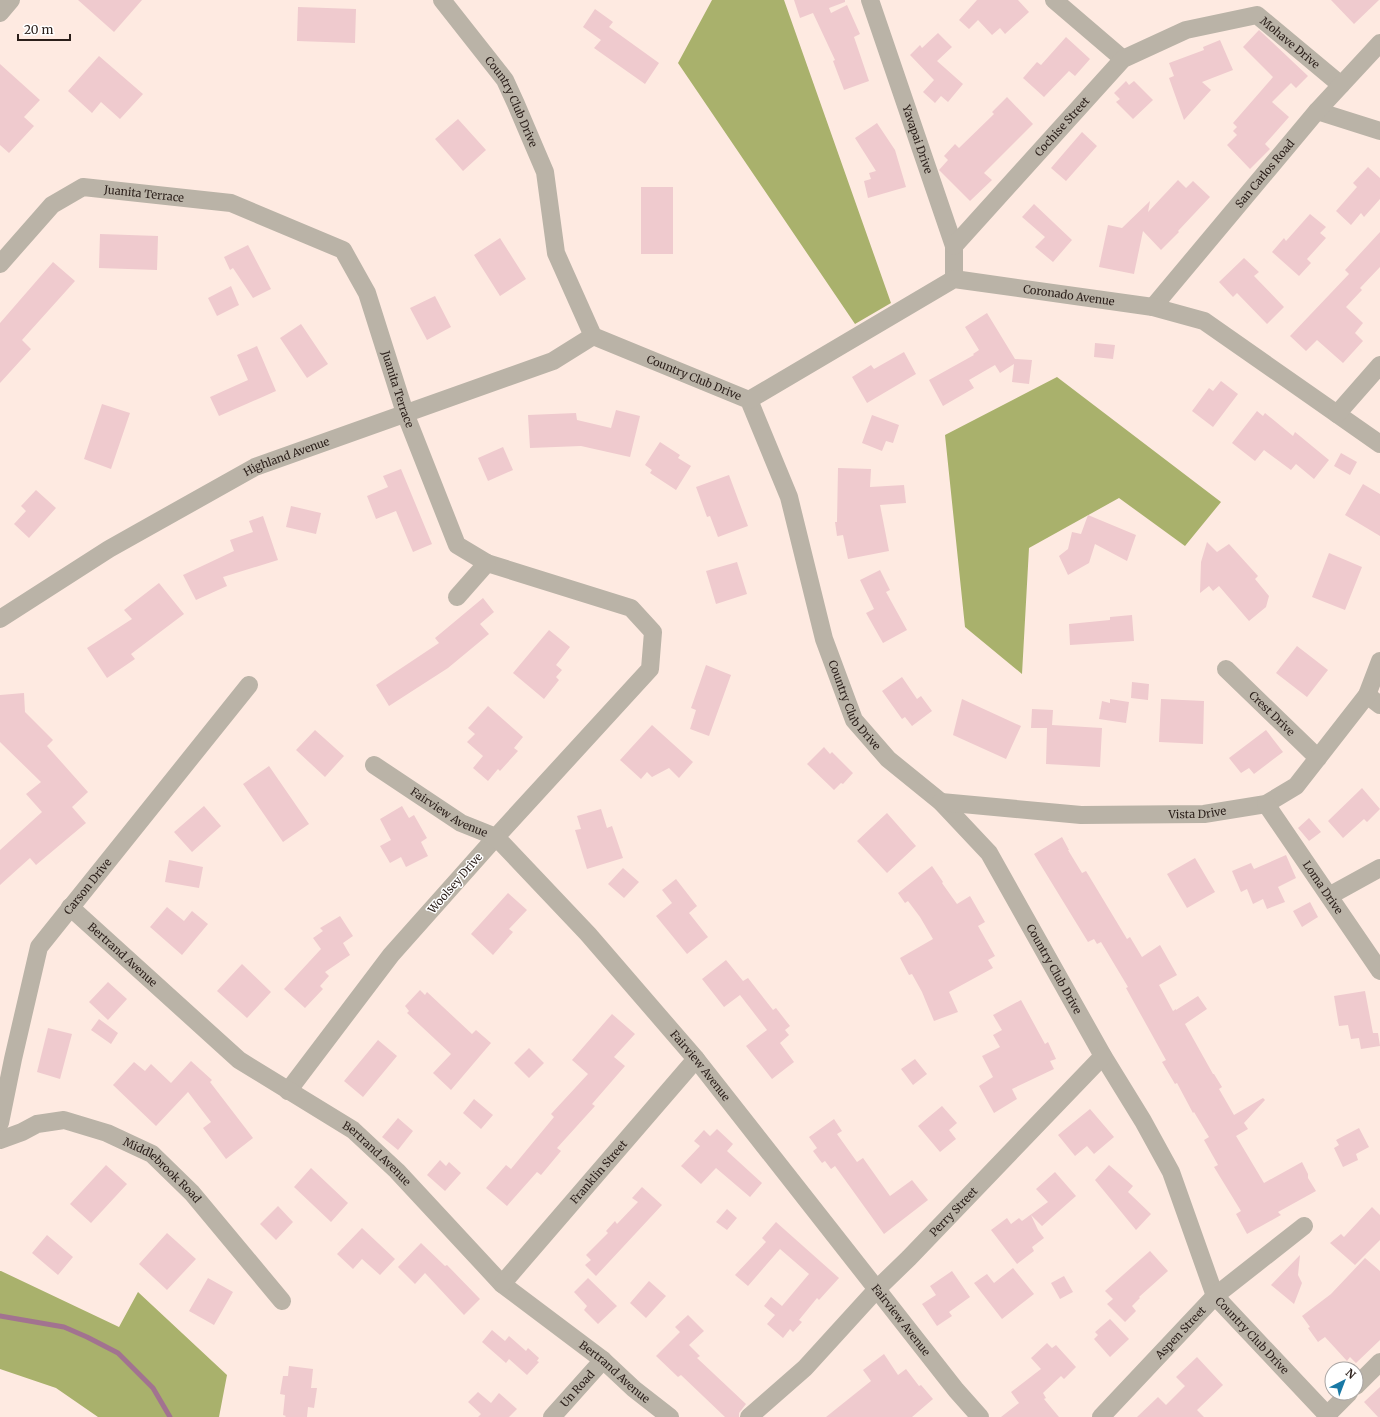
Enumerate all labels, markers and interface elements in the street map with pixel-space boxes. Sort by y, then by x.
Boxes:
street label: Mohave Drive [1257,14,1323,72]
scale bar [18,16,70,42]
text: 20 m [24,22,53,37]
street label: Country Club Drive [482,53,541,150]
street label: Cochise Street [1031,93,1093,159]
street label: Yavapai Drive [899,102,936,176]
street label: San Carlos Road [1232,136,1298,211]
street label: Juanita Terrace [103,182,185,205]
street label: Coronado Avenue [1022,282,1116,309]
street label: Juanita Terrace [378,348,417,430]
street label: Country Club Drive [645,352,744,403]
street label: Highland Avenue [241,434,331,479]
street label: Country Club Drive [825,658,884,753]
street label: Crest Drive [1246,688,1298,739]
street label: Fairview Avenue [408,784,490,840]
street label: Vista Drive [1167,804,1227,821]
street label: Woolsey Drive [424,850,485,917]
street label: Carson Drive [61,855,115,917]
street label: Loma Drive [1300,858,1346,917]
street label: Bertrand Avenue [85,920,160,990]
street label: Country Club Drive [1023,922,1085,1017]
street label: Fairview Avenue [667,1027,733,1104]
street label: Bertrand Avenue [340,1118,414,1189]
street label: Middlebrook Road [121,1135,204,1206]
street label: Franklin Street [567,1137,630,1207]
street label: Perry Street [926,1184,981,1239]
street label: Fairview Avenue [869,1281,934,1359]
street label: Country Club Drive [1212,1294,1292,1377]
street label: Aspen Street [1152,1303,1209,1363]
street label: Bertrand Avenue [577,1338,653,1406]
north arrow [1324,1361,1364,1401]
text: N [1343,1365,1359,1382]
street label: Un Road [557,1367,598,1410]

